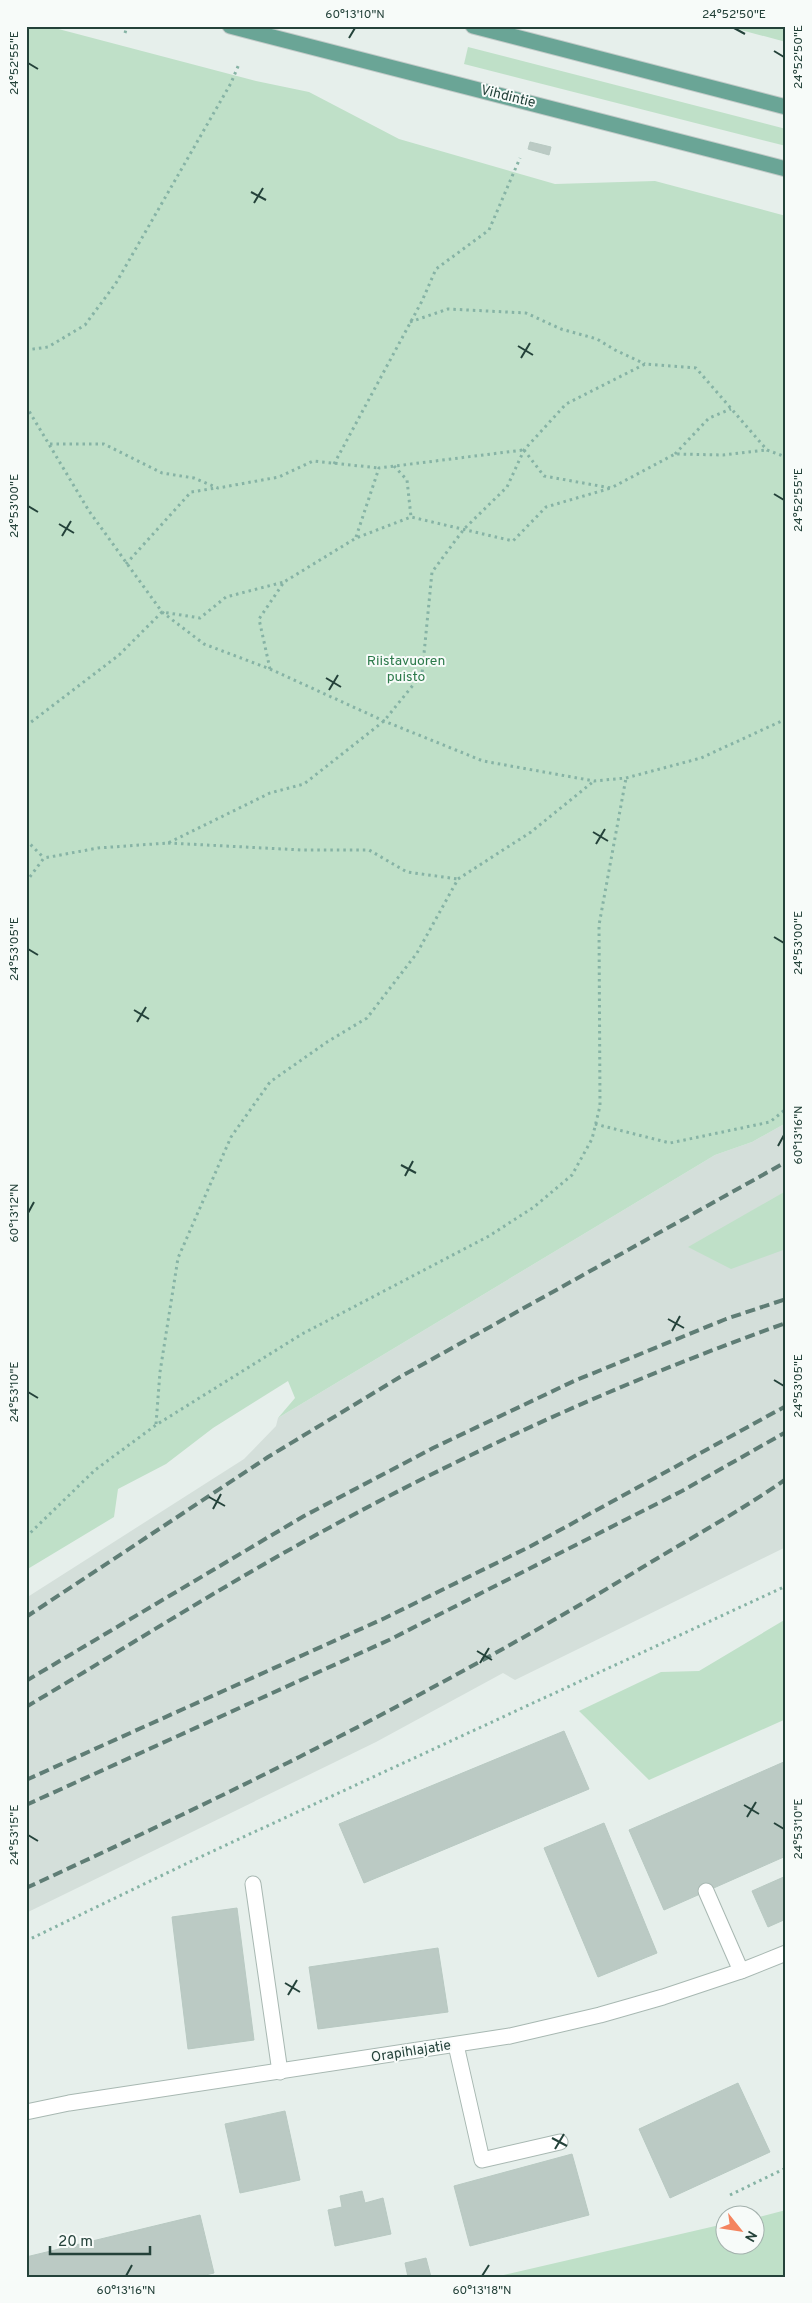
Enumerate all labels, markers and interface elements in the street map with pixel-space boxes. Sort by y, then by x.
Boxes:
text: 60°13'10"N [325,7,385,23]
text: 24°52'50"E [702,7,766,23]
text: 24°52'50"E [791,25,807,89]
text: 24°52'55"E [7,31,23,95]
street label: Vihdintie [479,82,537,112]
text: 24°52'55"E [791,468,807,532]
text: 24°53'00"E [7,474,23,538]
park label: Riistavuoren puisto [367,653,445,686]
text: 24°53'00"E [791,911,807,975]
text: 24°53'05"E [7,917,23,981]
text: 60°13'16"N [791,1105,807,1165]
text: 60°13'12"N [7,1183,23,1243]
text: 24°53'05"E [791,1354,807,1418]
text: 24°53'10"E [7,1361,23,1423]
text: 24°53'10"E [791,1798,807,1860]
text: 24°53'15"E [7,1805,23,1865]
street label: Orapihlajatie [370,2037,452,2067]
north arrow [714,2206,764,2256]
scale bar [50,2223,150,2255]
text: N [740,2227,760,2244]
text: 20 m [58,2233,93,2252]
text: 60°13'16"N [96,2283,156,2299]
text: 60°13'18"N [452,2283,512,2299]

